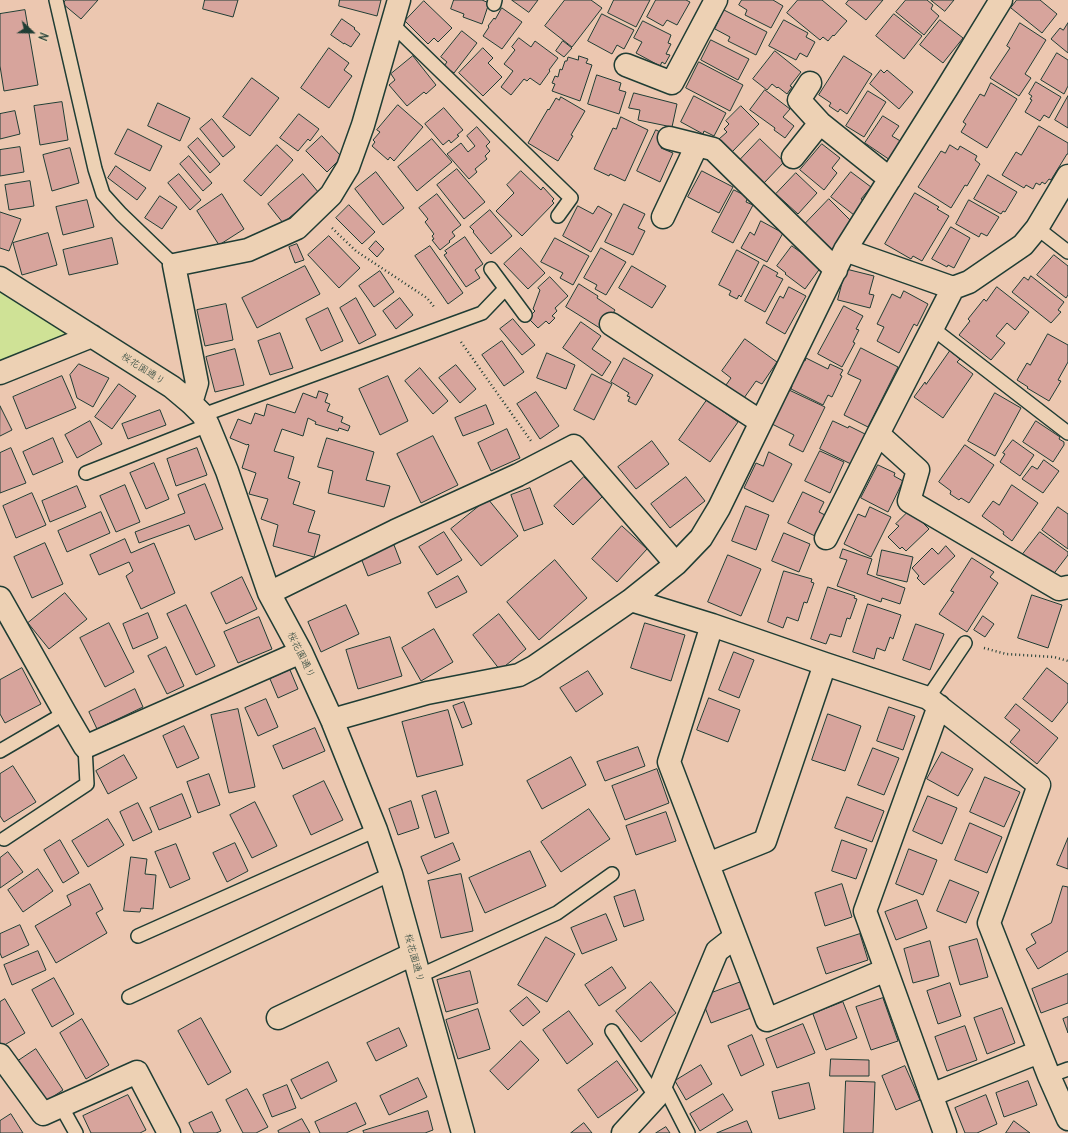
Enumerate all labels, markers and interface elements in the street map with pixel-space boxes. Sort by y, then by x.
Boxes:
north arrow [12,12,52,52]
text: N [35,30,51,43]
street label: 桜花園通り [119,350,167,388]
street label: 桜花園通り [285,630,317,680]
street label: 桜花園通り [402,932,426,984]

